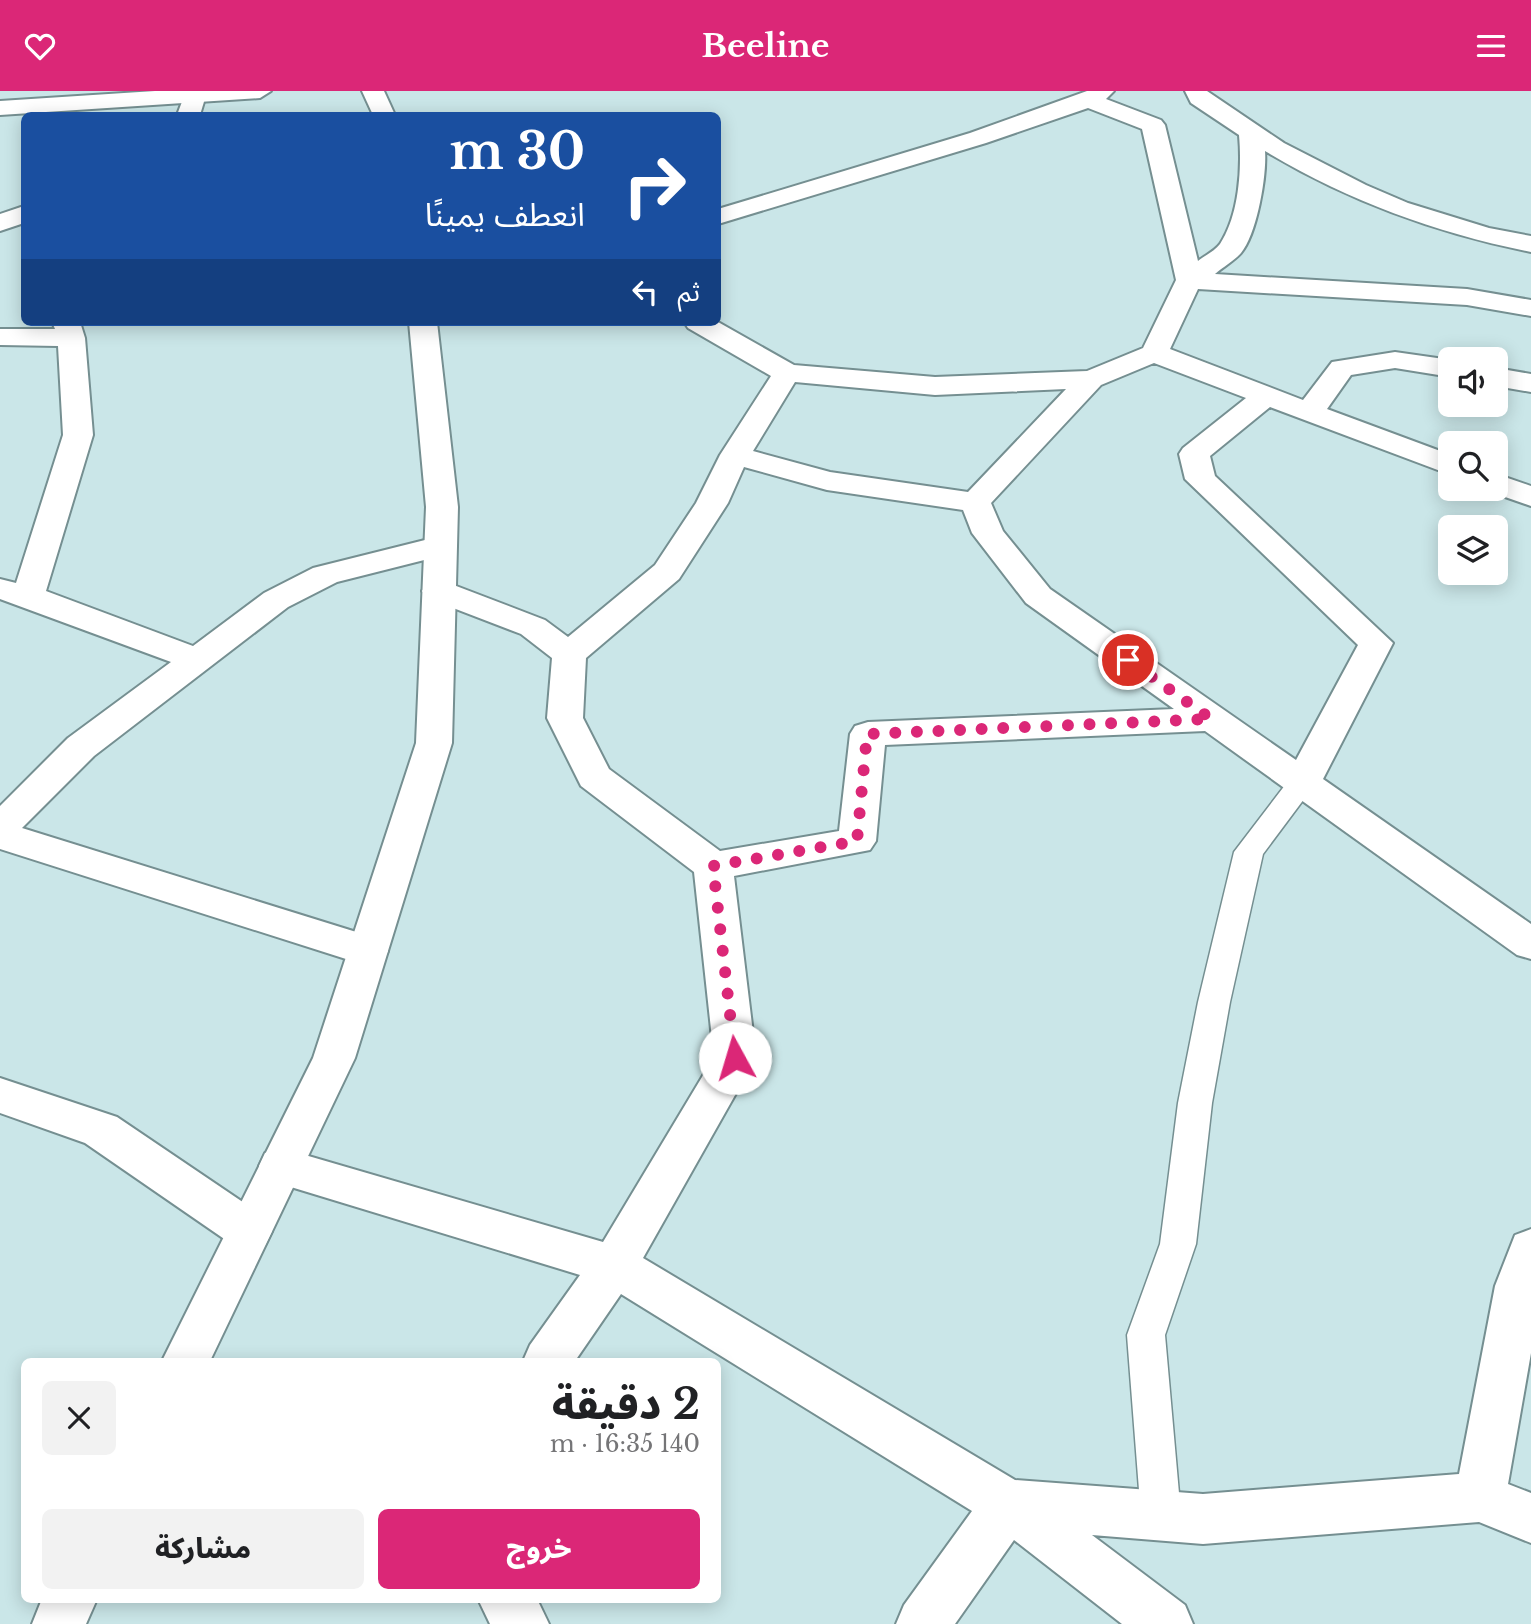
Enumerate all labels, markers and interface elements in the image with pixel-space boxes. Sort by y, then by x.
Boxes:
text: Beeline [702,26,829,66]
icon: heart [21,27,59,65]
icon: menu [1472,27,1510,65]
text: 30 m [450,121,585,182]
icon: right [609,140,700,231]
text: انعطف يمينًا [425,195,585,235]
icon: left [626,273,664,311]
text: ثم [678,276,700,308]
map controls [1438,347,1508,585]
button: sound [1438,347,1508,417]
button: search [1438,431,1508,501]
button: layers [1438,515,1508,585]
pin [1098,630,1158,690]
icon: arrive [1109,641,1147,679]
position arrow [698,1021,772,1095]
text: 2 دقيقة [552,1378,700,1430]
button: close [42,1381,116,1455]
text: 140 m · 16:35 [550,1430,700,1458]
button: مشاركة [42,1509,364,1589]
button: خروج [378,1509,700,1589]

